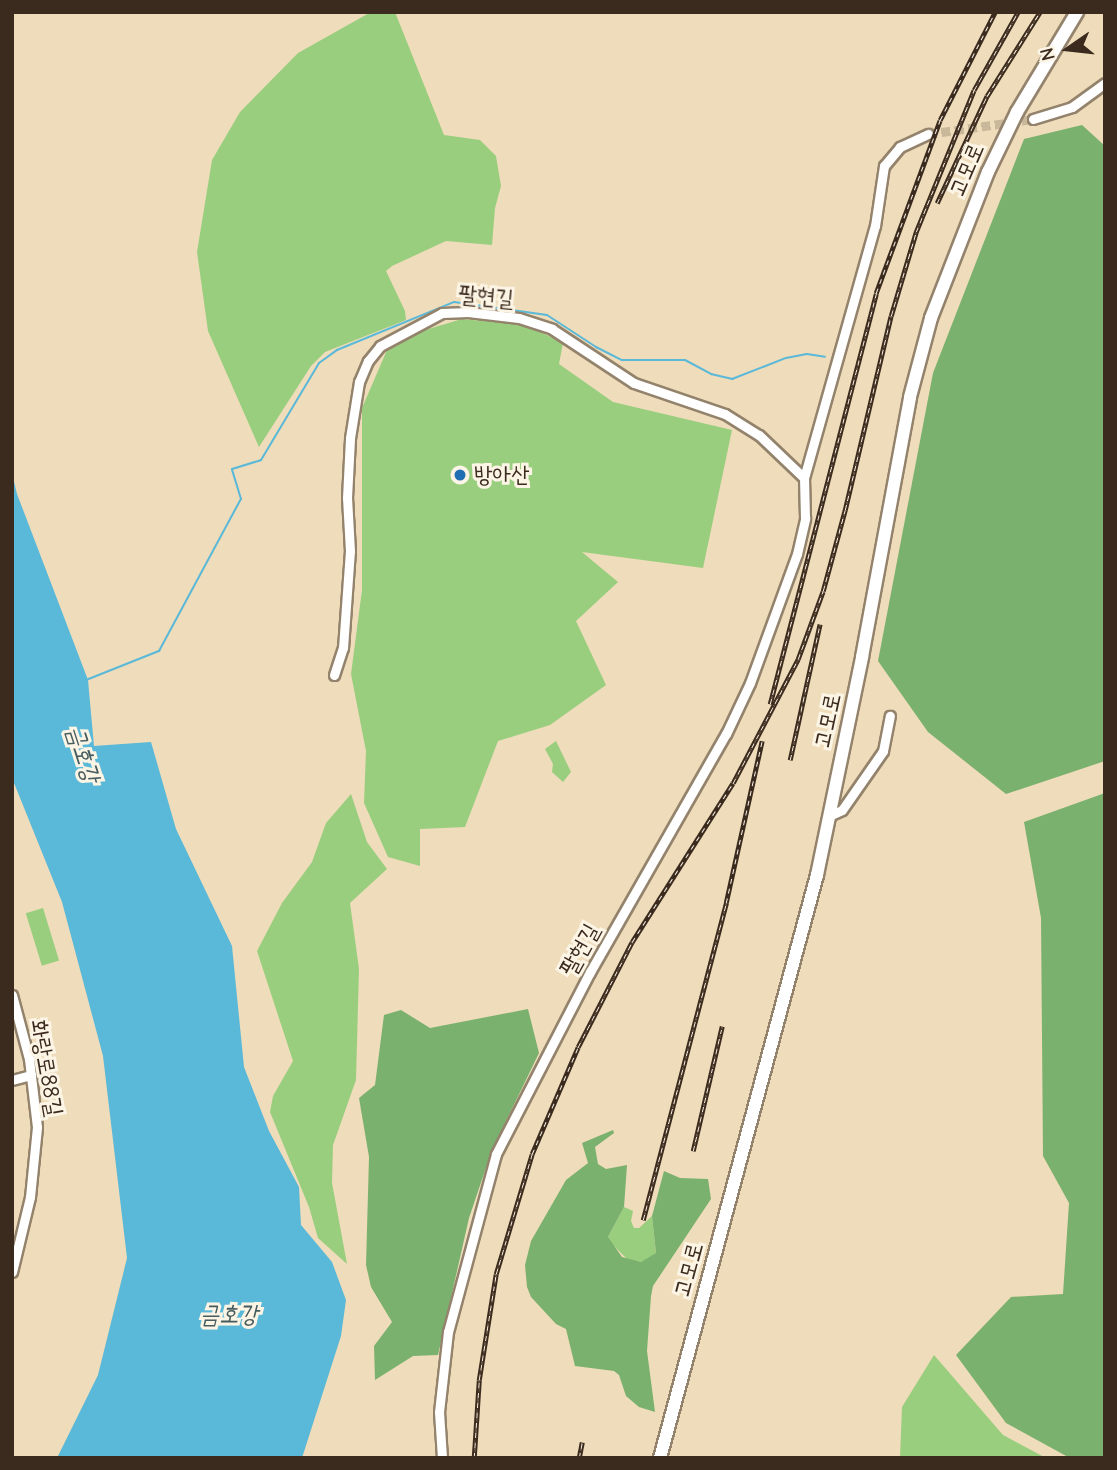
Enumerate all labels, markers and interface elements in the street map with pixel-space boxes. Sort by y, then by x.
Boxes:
north arrow [1033,14,1103,84]
text: N [1035,45,1060,63]
street label: 고모로 [943,139,991,201]
street label: 팔현길 [457,281,515,313]
place label: 방아산 [474,461,530,489]
marker: 방아산 [452,467,468,483]
street label: 고모로 [809,691,847,751]
water label: 금호강 [60,722,106,786]
street label: 팔현길 [554,919,606,981]
street label: 화랑로88길 [24,1017,68,1119]
street label: 고모로 [668,1240,710,1300]
water label: 금호강 [200,1301,258,1329]

